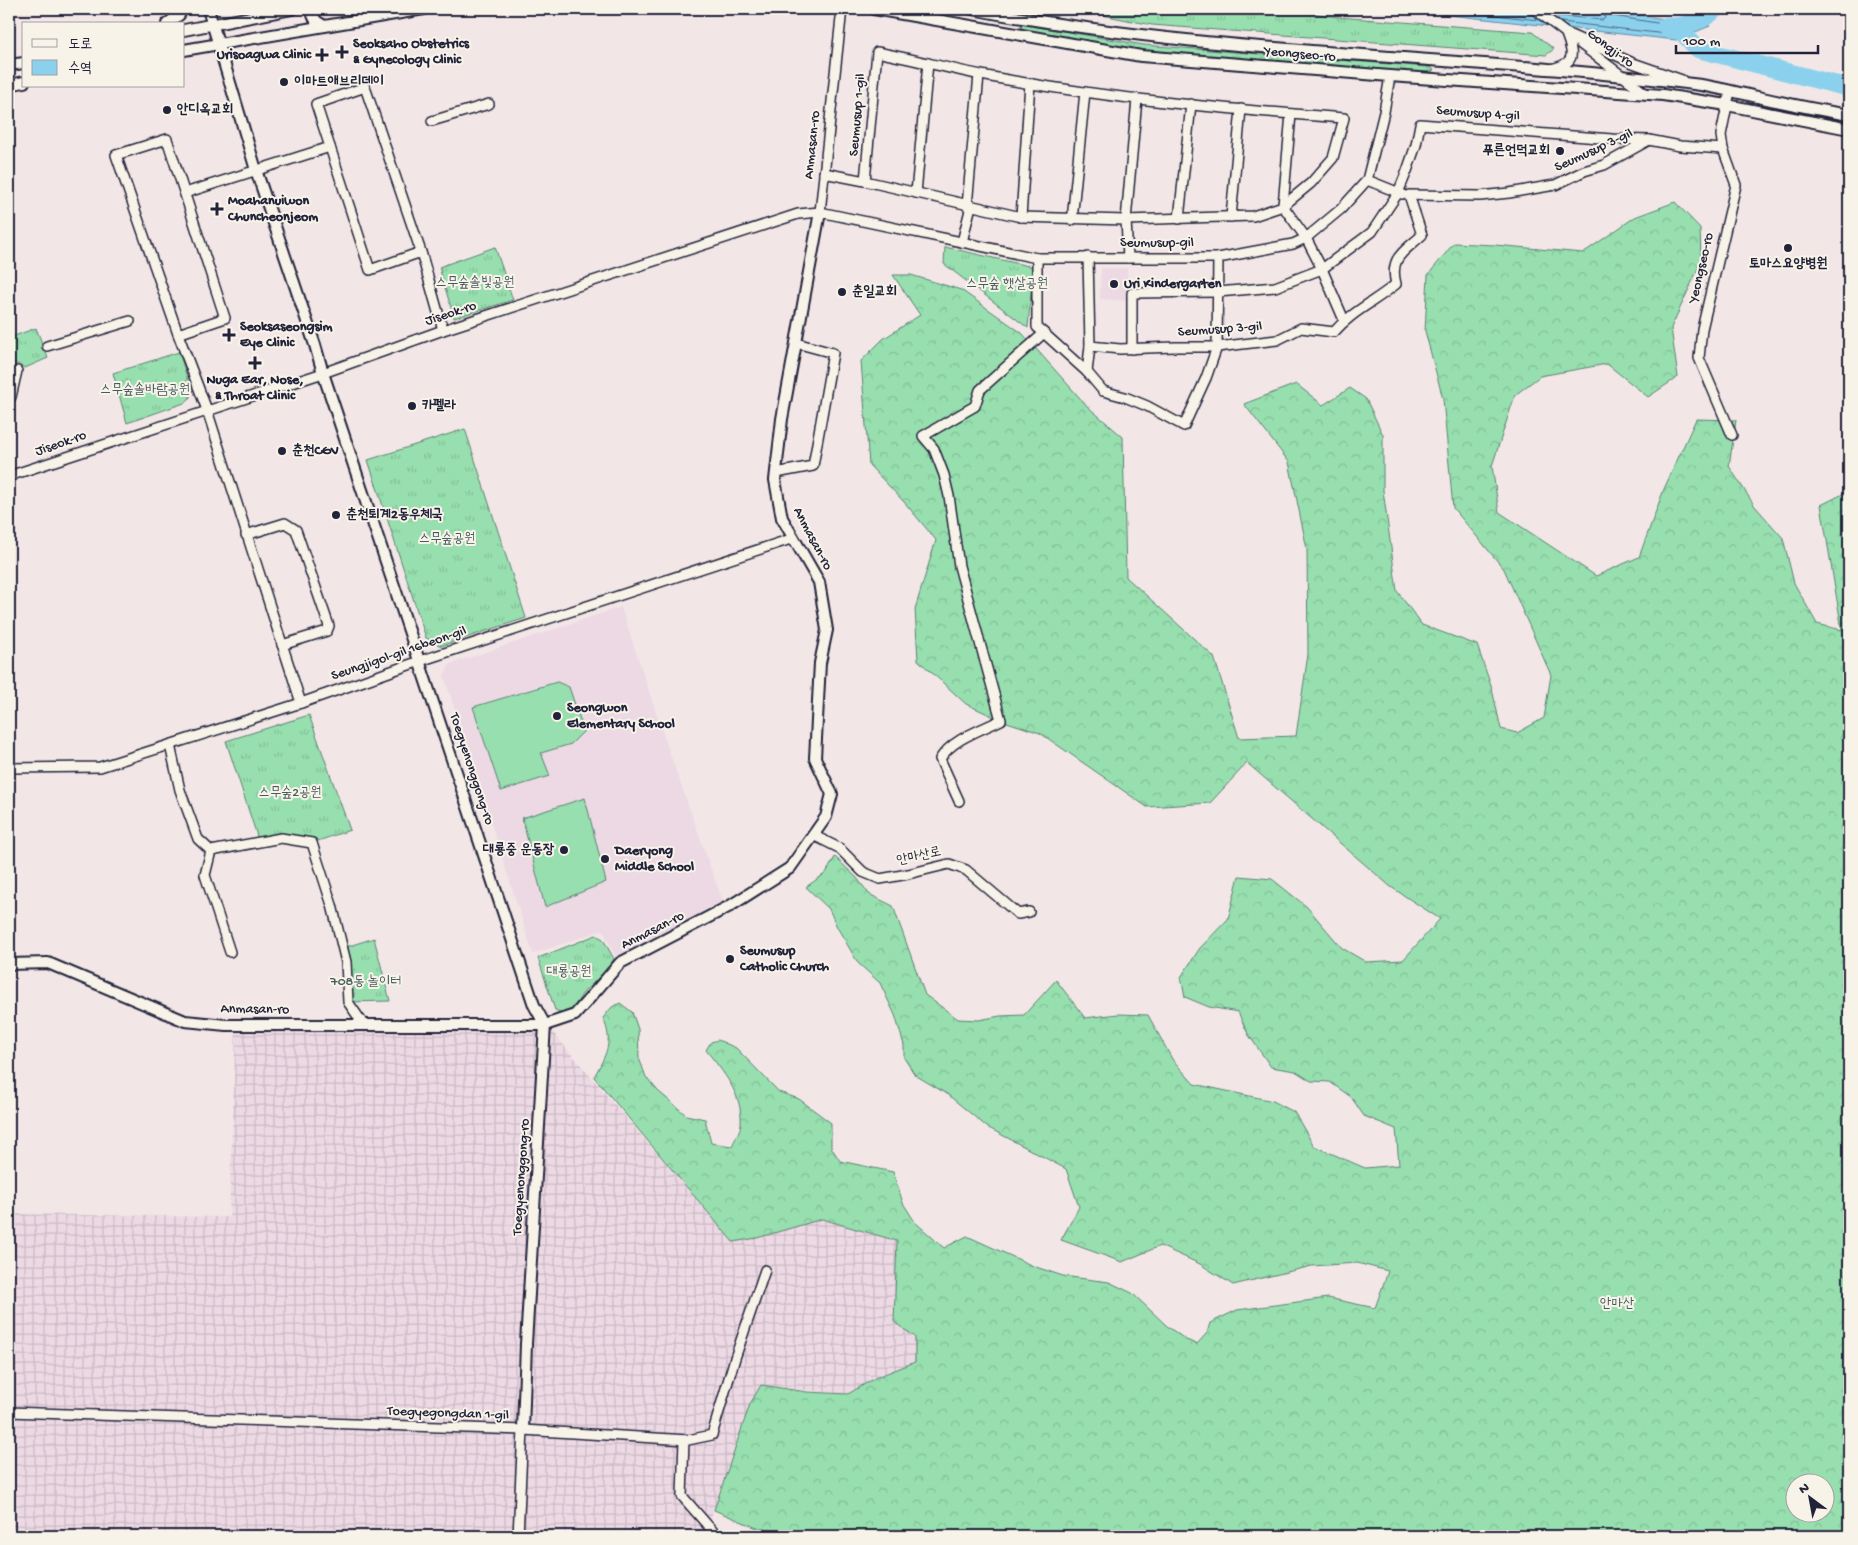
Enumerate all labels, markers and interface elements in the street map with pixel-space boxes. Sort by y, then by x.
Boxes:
legend [22,22,185,88]
scale bar [1676,22,1818,54]
street label: Gongji-ro [1583,26,1637,72]
text: 100 m [1682,33,1721,51]
text: 도로 [68,36,92,54]
place label: Seoksaho Obstetrics & Gynecology Clinic [353,36,470,69]
street label: Yeongseo-ro [1261,43,1337,67]
marker: Seoksaho Obstetrics & Gynecology Clinic [335,45,349,59]
place label: Urisoagwa Clinic [217,47,312,64]
marker: Urisoagwa Clinic [315,48,329,62]
text: 수역 [68,60,92,78]
street label: Seumusup 1-gil [846,73,870,157]
place label: 이마트애브리데이 [294,74,384,91]
marker: 이마트애브리데이 [278,76,290,88]
place label: 안디옥교회 [177,102,233,119]
street label: Seumusup 4-gil [1436,103,1520,125]
marker: 안디옥교회 [161,104,173,116]
street label: Anmasan-ro [801,110,825,180]
street label: Seumusup 3-gil [1552,125,1636,177]
place label: 푸른언덕교회 [1482,142,1550,160]
marker: 푸른언덕교회 [1554,145,1566,157]
place label: Moahanuiwon Chuncheonjeom [227,193,318,226]
marker: Moahanuiwon Chuncheonjeom [210,202,224,216]
street label: Yeongseo-ro [1685,231,1718,307]
street label: Seumusup-gil [1120,235,1194,252]
marker: 토마스요양병원 [1782,242,1794,254]
place label: 토마스요양병원 [1749,256,1827,273]
park label: 스무숲솔빛공원 [436,274,514,292]
park label: 스무숲 햇살공원 [966,276,1048,293]
place label: Uri Kindergarten [1124,276,1222,293]
marker: Uri Kindergarten [1108,278,1120,290]
place label: 춘일교회 [852,283,897,301]
marker: 춘일교회 [836,286,848,298]
street label: Jiseok-ro [423,298,479,330]
place label: Seoksaseongsim Eye Clinic [240,319,333,352]
street label: Seumusup 3-gil [1177,319,1263,341]
marker: Seoksaseongsim Eye Clinic [222,328,236,342]
marker: Nuga Ear, Nose, & Throat Clinic [248,356,262,370]
place label: Nuga Ear, Nose, & Throat Clinic [206,372,304,405]
park label: 스무숲솔바람공원 [100,381,190,399]
place label: 카펠라 [422,398,457,415]
marker: 카펠라 [406,400,418,412]
street label: Jiseok-ro [33,427,89,461]
place label: 춘천CGV [292,442,339,460]
marker: 춘천CGV [276,445,288,457]
street label: Anmasan-ro [788,505,836,573]
place label: 춘천퇴계2동우체국 [346,506,443,524]
marker: 춘천퇴계2동우체국 [330,509,342,521]
park label: 스무숲공원 [419,531,475,548]
street label: Seungjigol-gil 16beon-gil [329,623,469,685]
place label: Seongwon Elementary School [567,700,675,733]
street label: Toegyenonggong-ro [445,710,497,827]
marker: Seongwon Elementary School [551,710,563,722]
park label: 스무숲2공원 [258,785,322,802]
place label: 대룡중 운동장 [482,841,555,859]
place label: Daeryong Middle School [613,843,694,876]
marker: 대룡중 운동장 [558,844,570,856]
street label: 안마산로 [895,844,943,870]
marker: Daeryong Middle School [599,853,611,865]
street label: Anmasan-ro [618,908,688,954]
place label: Seumusup Catholic Church [739,943,829,976]
marker: Seumusup Catholic Church [724,953,736,965]
park label: 대룡공원 [546,964,592,981]
park label: 708동 놀이터 [329,974,402,991]
street label: Anmasan-ro [220,1001,290,1019]
street label: Toegyenonggong-ro [509,1118,535,1237]
park label: 안마산 [1600,1296,1635,1313]
street label: Toegyegongdan 1-gil [386,1403,509,1425]
north arrow [1786,1472,1836,1522]
text: N [1796,1479,1813,1499]

